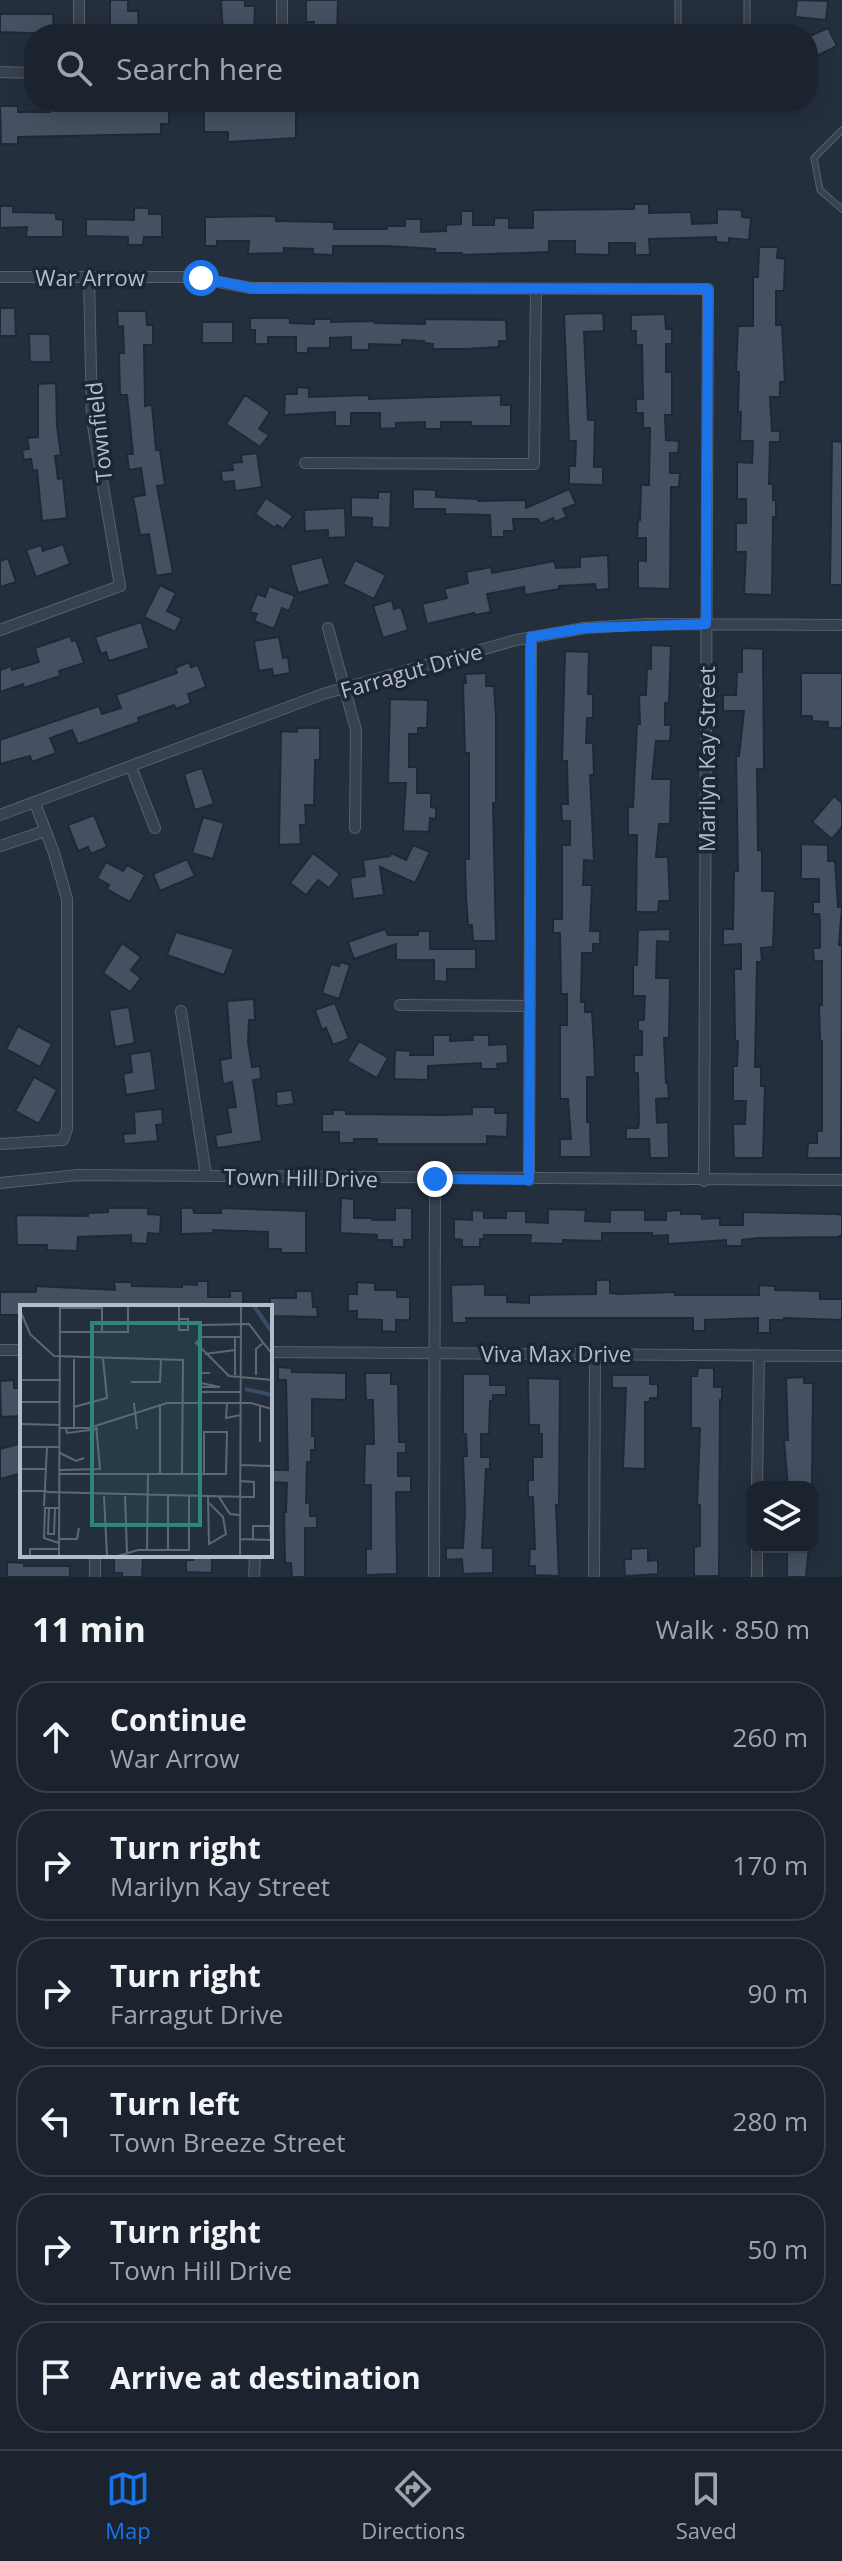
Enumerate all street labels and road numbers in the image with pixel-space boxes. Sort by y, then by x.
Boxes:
street label: War Arrow [35,262,145,292]
street label: Townfield [78,381,118,483]
street label: Farragut Drive [336,635,486,705]
street label: Marilyn Kay Street [691,666,721,852]
street label: Town Hill Drive [224,1161,378,1193]
street label: Viva Max Drive [481,1338,631,1368]

